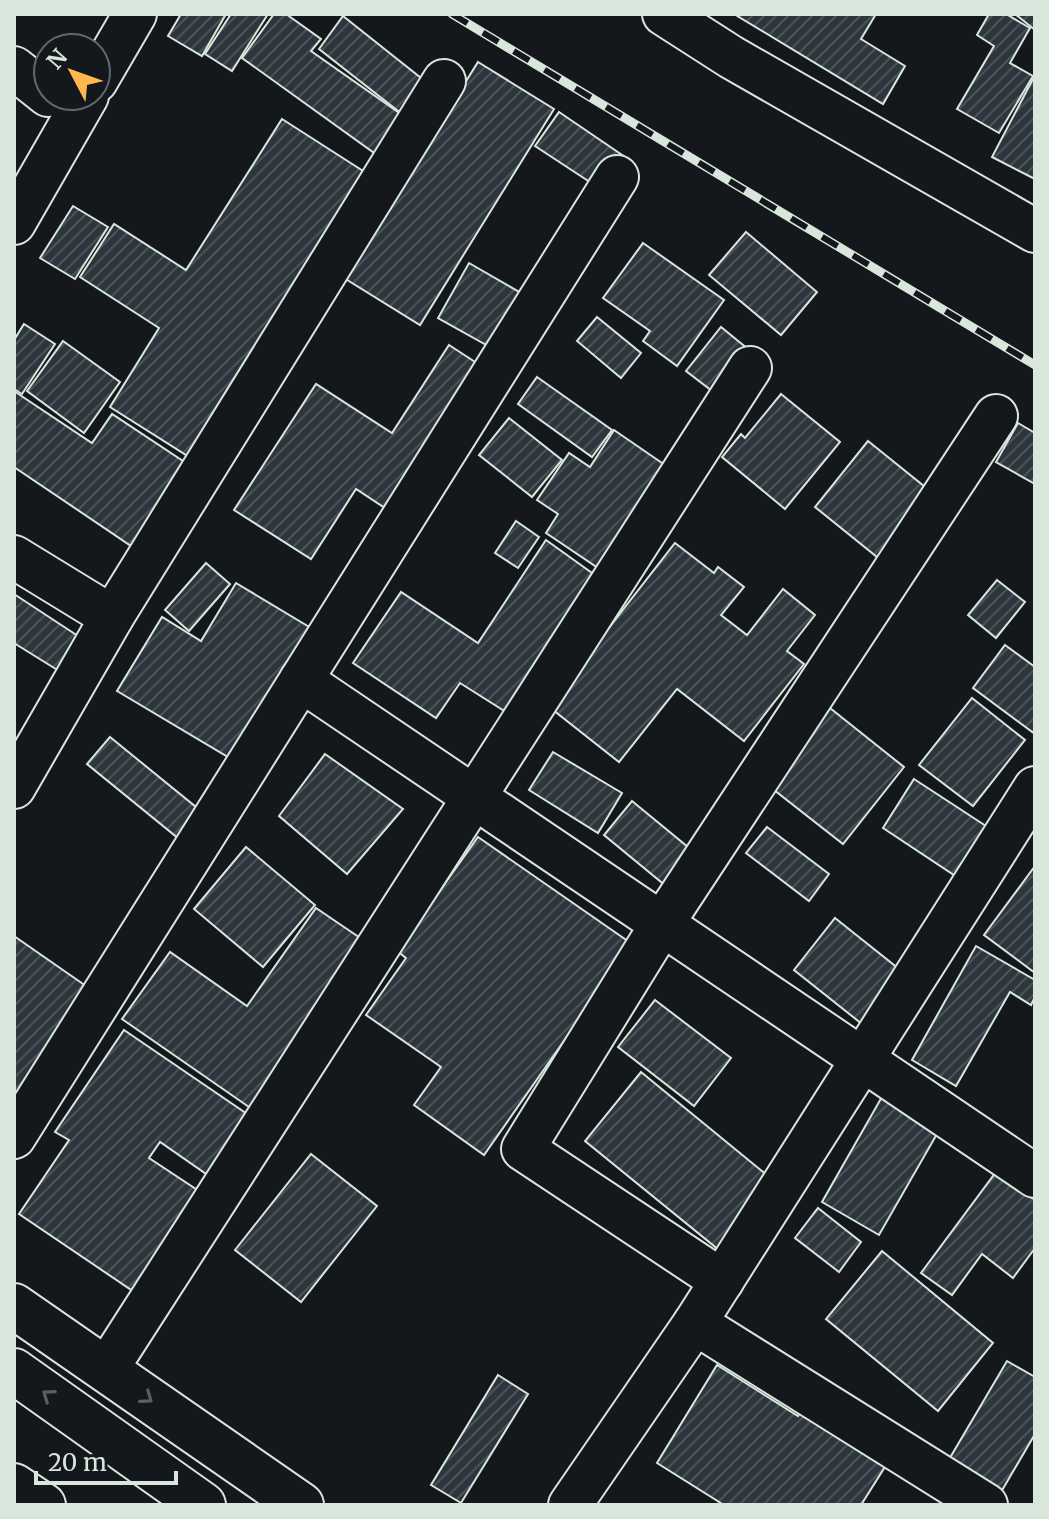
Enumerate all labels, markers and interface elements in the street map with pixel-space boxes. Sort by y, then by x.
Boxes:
north arrow [32,32,112,112]
text: N [41,43,74,75]
one-way arrow [139,1388,153,1403]
one-way arrow [42,1390,57,1405]
scale bar [36,1435,176,1485]
text: 20 m [48,1447,107,1478]

